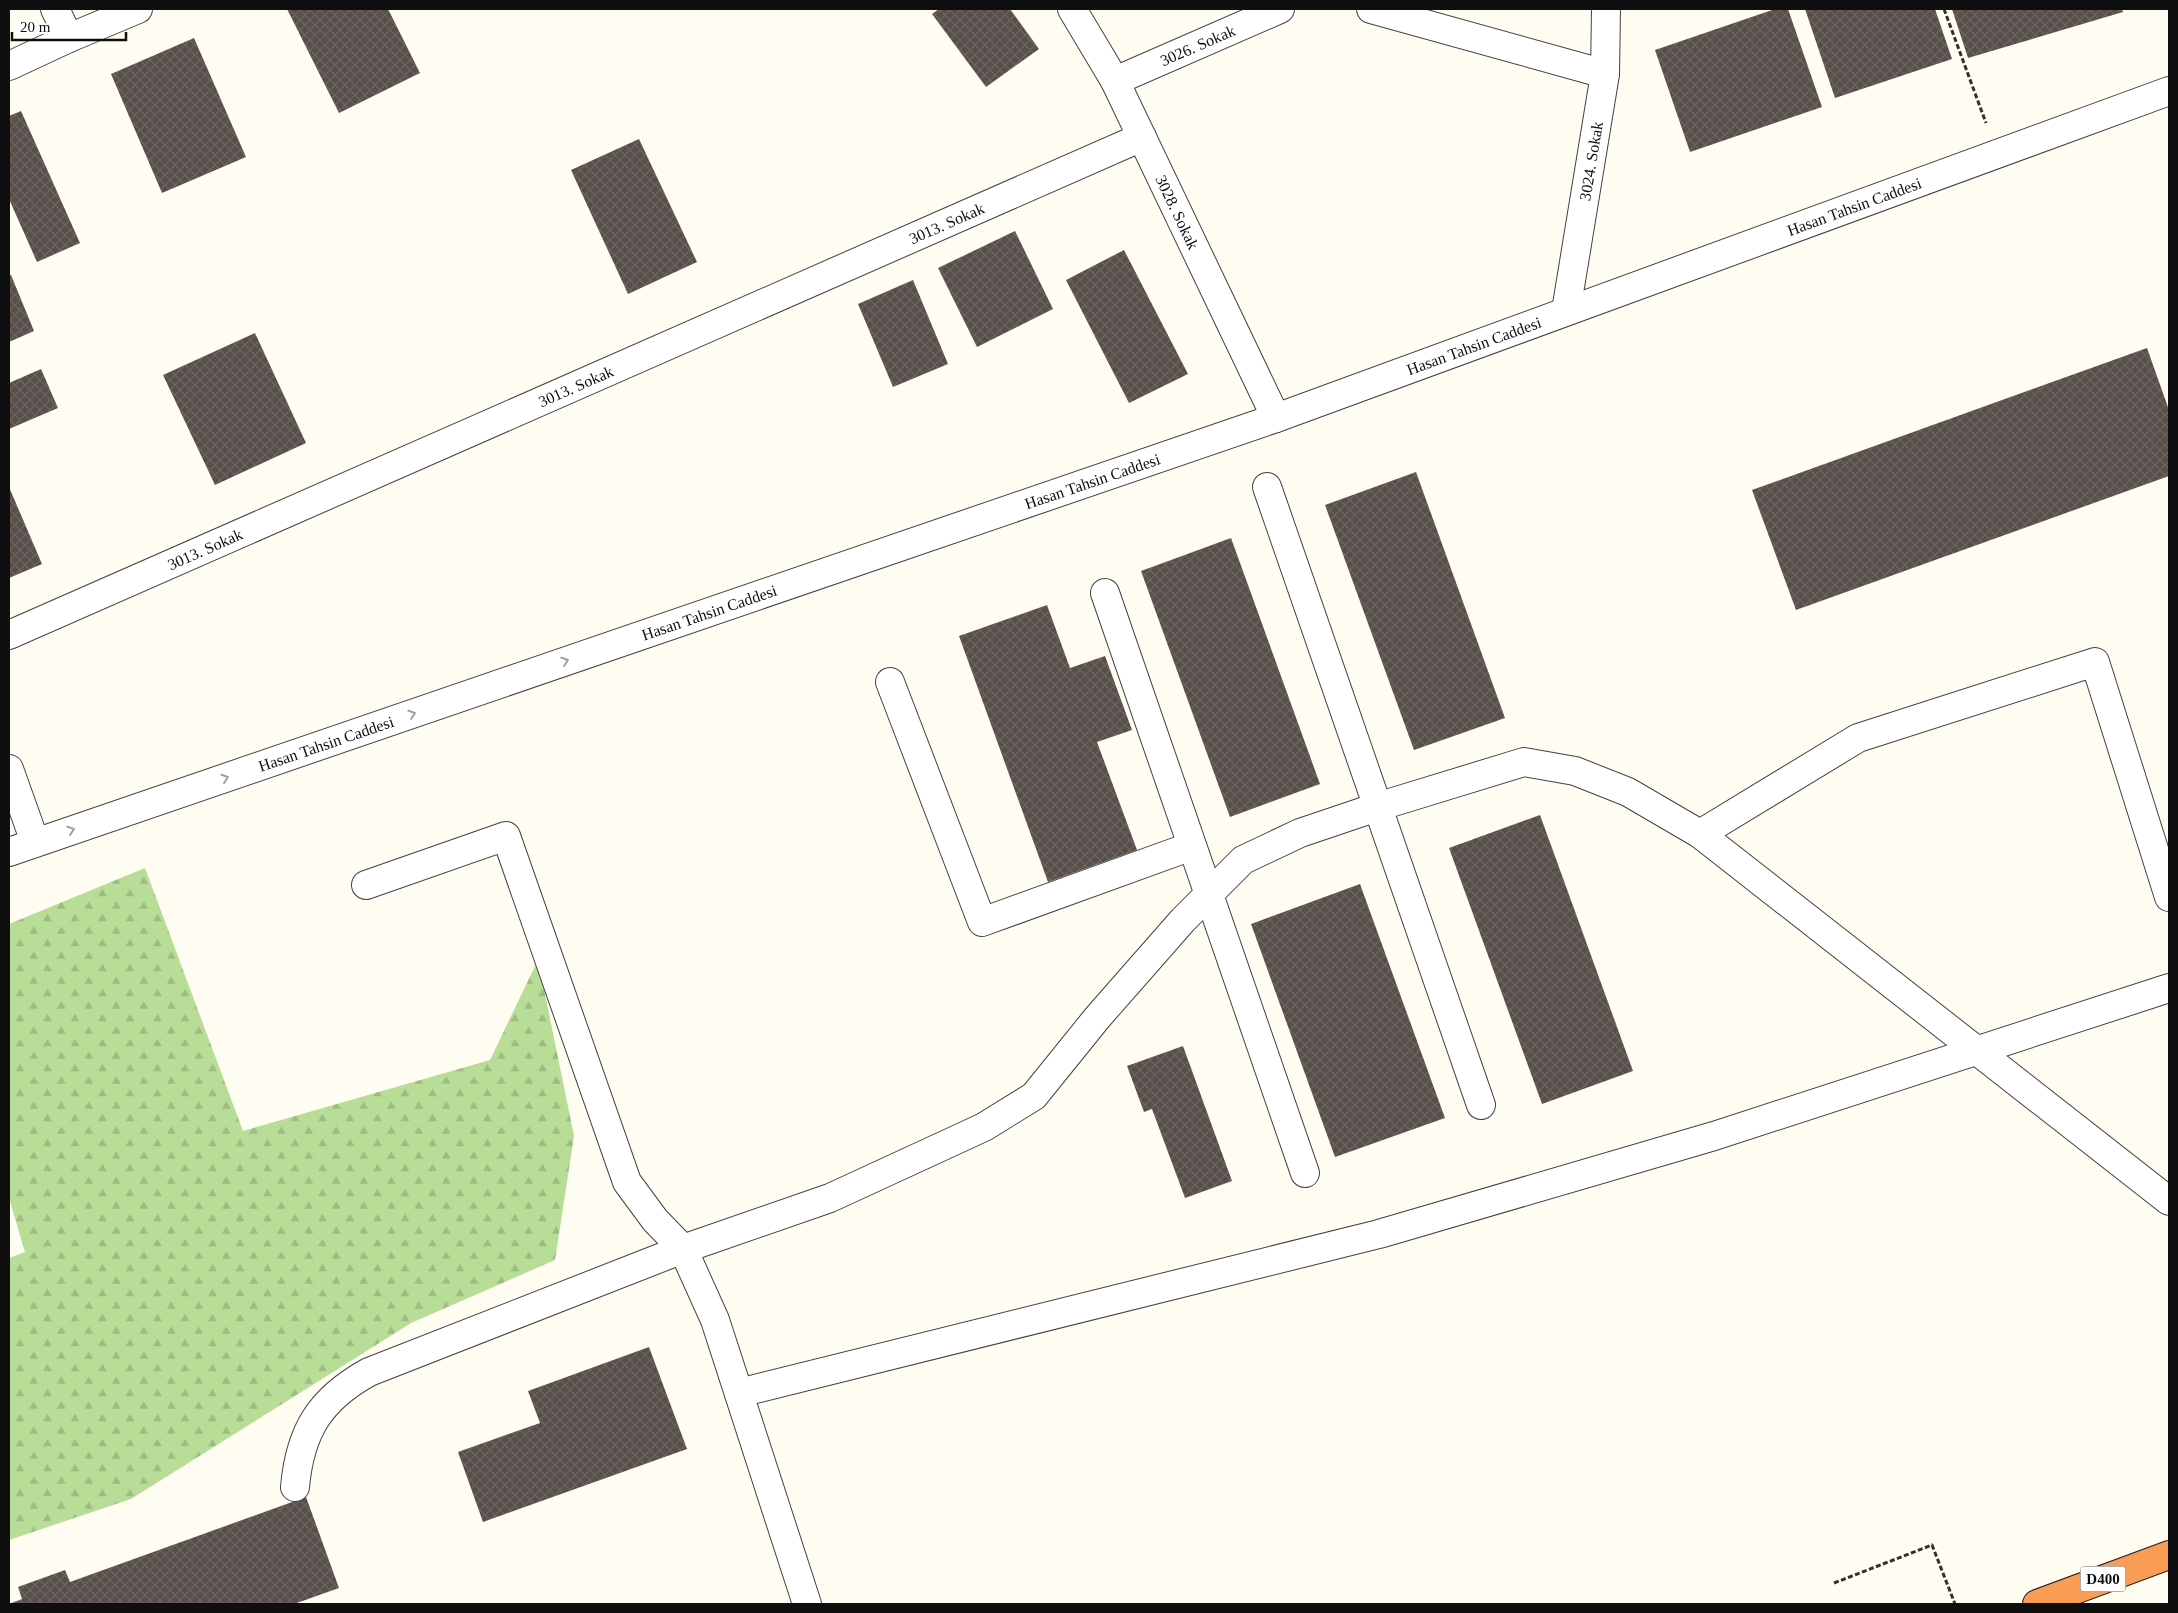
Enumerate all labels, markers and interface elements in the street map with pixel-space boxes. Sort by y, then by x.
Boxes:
scale bar [12,10,126,42]
text: 20 m [20,19,51,35]
street label: 3026. Sokak [1157,21,1238,69]
street label: 3024. Sokak [1576,120,1606,202]
street label: 3028. Sokak [1153,172,1202,252]
street label: Hasan Tahsin Caddesi [1785,174,1924,239]
street label: 3013. Sokak [906,199,986,247]
street label: Hasan Tahsin Caddesi [1404,313,1544,378]
street label: 3013. Sokak [536,362,616,410]
street label: Hasan Tahsin Caddesi [1022,450,1163,512]
street label: 3013. Sokak [165,525,245,573]
street label: Hasan Tahsin Caddesi [639,581,779,643]
one-way arrow [561,657,569,667]
one-way arrow [407,709,415,719]
street label: Hasan Tahsin Caddesi [256,712,396,774]
one-way arrow [220,773,229,783]
one-way arrow [66,826,75,836]
road number: D400 [2080,1566,2126,1592]

